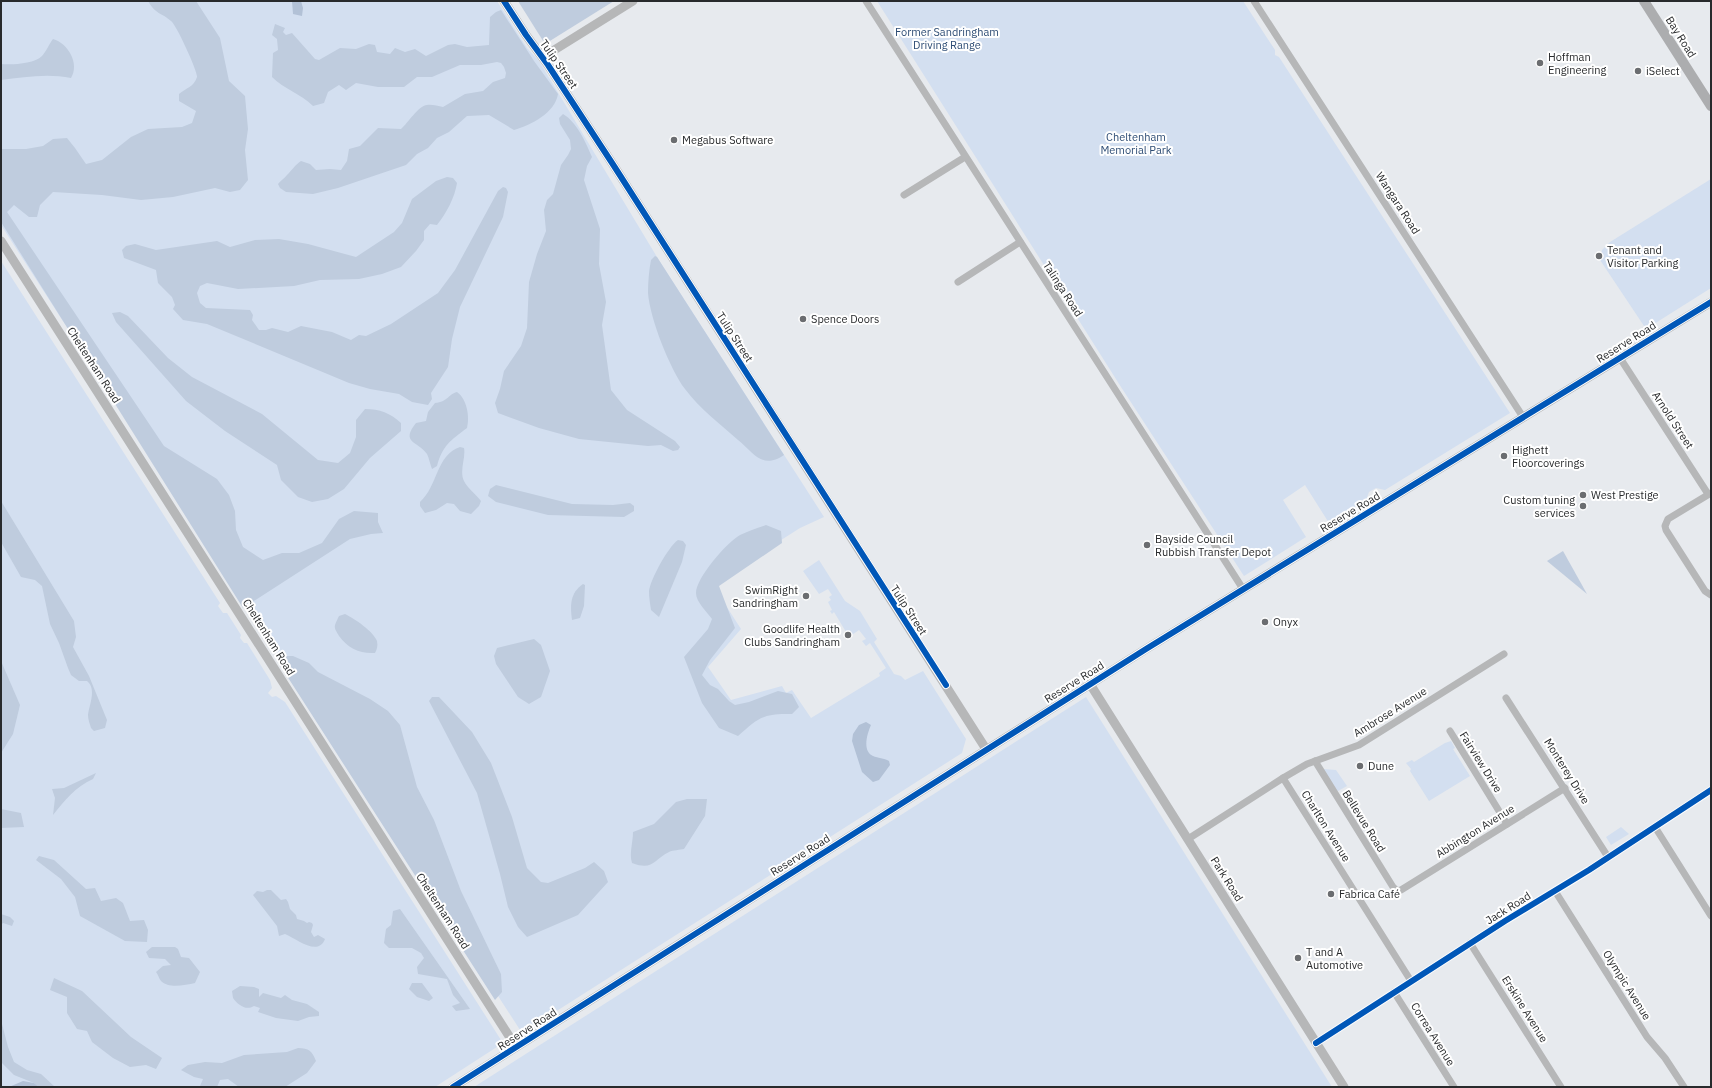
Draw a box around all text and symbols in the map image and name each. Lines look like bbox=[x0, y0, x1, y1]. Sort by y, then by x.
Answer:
street label: Bay Road bbox=[1663, 14, 1699, 60]
park label: Former Sandringham Driving Range bbox=[895, 25, 999, 52]
street label: Tulip Street bbox=[537, 37, 581, 91]
place label: Hoffman Engineering bbox=[1548, 50, 1607, 77]
marker: Hoffman Engineering bbox=[1535, 58, 1545, 68]
place label: iSelect bbox=[1646, 64, 1680, 78]
marker: iSelect bbox=[1633, 66, 1643, 76]
park label: Cheltenham Memorial Park bbox=[1100, 130, 1172, 157]
place label: Megabus Software bbox=[682, 133, 773, 147]
marker: Megabus Software bbox=[669, 135, 679, 145]
street label: Wangara Road bbox=[1373, 169, 1423, 237]
place label: Tenant and Visitor Parking bbox=[1607, 243, 1678, 270]
marker: Tenant and Visitor Parking bbox=[1594, 251, 1604, 261]
street label: Talinga Road bbox=[1040, 259, 1086, 319]
street label: Tulip Street bbox=[714, 309, 756, 365]
place label: Spence Doors bbox=[811, 312, 879, 326]
marker: Spence Doors bbox=[798, 314, 808, 324]
street label: Reserve Road bbox=[1594, 318, 1658, 366]
street label: Cheltenham Road bbox=[64, 324, 124, 406]
street label: Arnold Street bbox=[1649, 389, 1697, 451]
place label: Highett Floorcoverings bbox=[1512, 443, 1585, 470]
marker: Highett Floorcoverings bbox=[1499, 451, 1509, 461]
place label: West Prestige bbox=[1591, 488, 1659, 502]
street label: Reserve Road bbox=[1317, 489, 1383, 535]
marker: West Prestige bbox=[1578, 490, 1588, 500]
place label: Custom tuning services bbox=[1503, 493, 1575, 520]
marker: Custom tuning services bbox=[1578, 501, 1588, 511]
place label: Bayside Council Rubbish Transfer Depot bbox=[1155, 532, 1271, 559]
marker: Bayside Council Rubbish Transfer Depot bbox=[1142, 540, 1152, 550]
street label: Tulip Street bbox=[888, 582, 930, 638]
place label: SwimRight Sandringham bbox=[733, 583, 798, 610]
marker: SwimRight Sandringham bbox=[801, 591, 811, 601]
street label: Cheltenham Road bbox=[240, 596, 298, 678]
place label: Onyx bbox=[1273, 615, 1298, 629]
marker: Onyx bbox=[1260, 617, 1270, 627]
place label: Goodlife Health Clubs Sandringham bbox=[744, 622, 840, 649]
marker: Goodlife Health Clubs Sandringham bbox=[843, 630, 853, 640]
street label: Reserve Road bbox=[1042, 658, 1106, 706]
street label: Ambrose Avenue bbox=[1351, 684, 1429, 740]
street label: Fairview Drive bbox=[1457, 729, 1505, 795]
street label: Monterey Drive bbox=[1541, 736, 1593, 806]
place label: Dune bbox=[1368, 759, 1394, 773]
marker: Dune bbox=[1355, 761, 1365, 771]
street label: Bellevue Road bbox=[1339, 787, 1389, 855]
street label: Charlton Avenue bbox=[1298, 788, 1354, 864]
street label: Abbington Avenue bbox=[1433, 801, 1517, 861]
street label: Reserve Road bbox=[768, 831, 832, 879]
street label: Park Road bbox=[1208, 854, 1246, 904]
street label: Cheltenham Road bbox=[413, 870, 473, 952]
place label: Fabrica Café bbox=[1339, 887, 1400, 901]
marker: Fabrica Café bbox=[1326, 889, 1336, 899]
street label: Jack Road bbox=[1483, 889, 1533, 927]
place label: T and A Automotive bbox=[1306, 945, 1363, 972]
street label: Olympic Avenue bbox=[1600, 947, 1654, 1023]
marker: T and A Automotive bbox=[1293, 953, 1303, 963]
street label: Erskine Avenue bbox=[1499, 973, 1551, 1045]
street label: Correa Avenue bbox=[1408, 1000, 1458, 1068]
street label: Reserve Road bbox=[495, 1005, 559, 1053]

